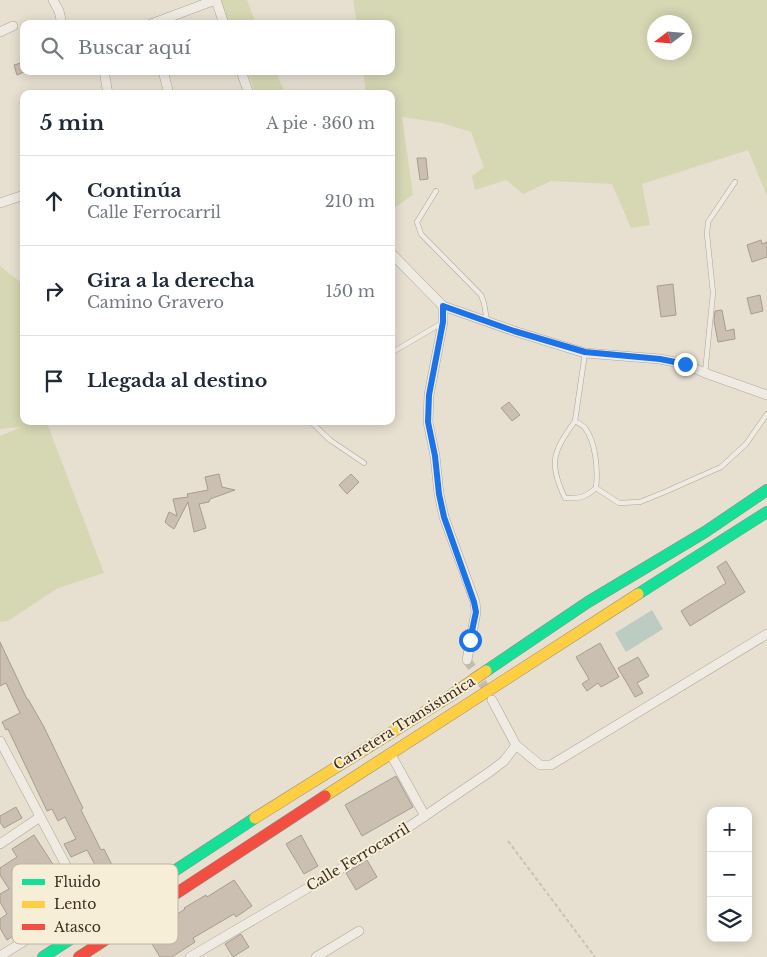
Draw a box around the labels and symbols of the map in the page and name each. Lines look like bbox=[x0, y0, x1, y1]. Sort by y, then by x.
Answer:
north arrow bbox=[647, 15, 692, 60]
route end bbox=[674, 353, 697, 376]
route start bbox=[459, 629, 482, 652]
street label: Carretera Transistmica bbox=[330, 672, 478, 774]
street label: Calle Ferrocarril bbox=[303, 819, 413, 895]
legend bbox=[12, 864, 178, 944]
text: Fluido bbox=[54, 873, 101, 891]
text: Lento bbox=[54, 895, 96, 913]
text: Atasco bbox=[53, 918, 101, 936]

